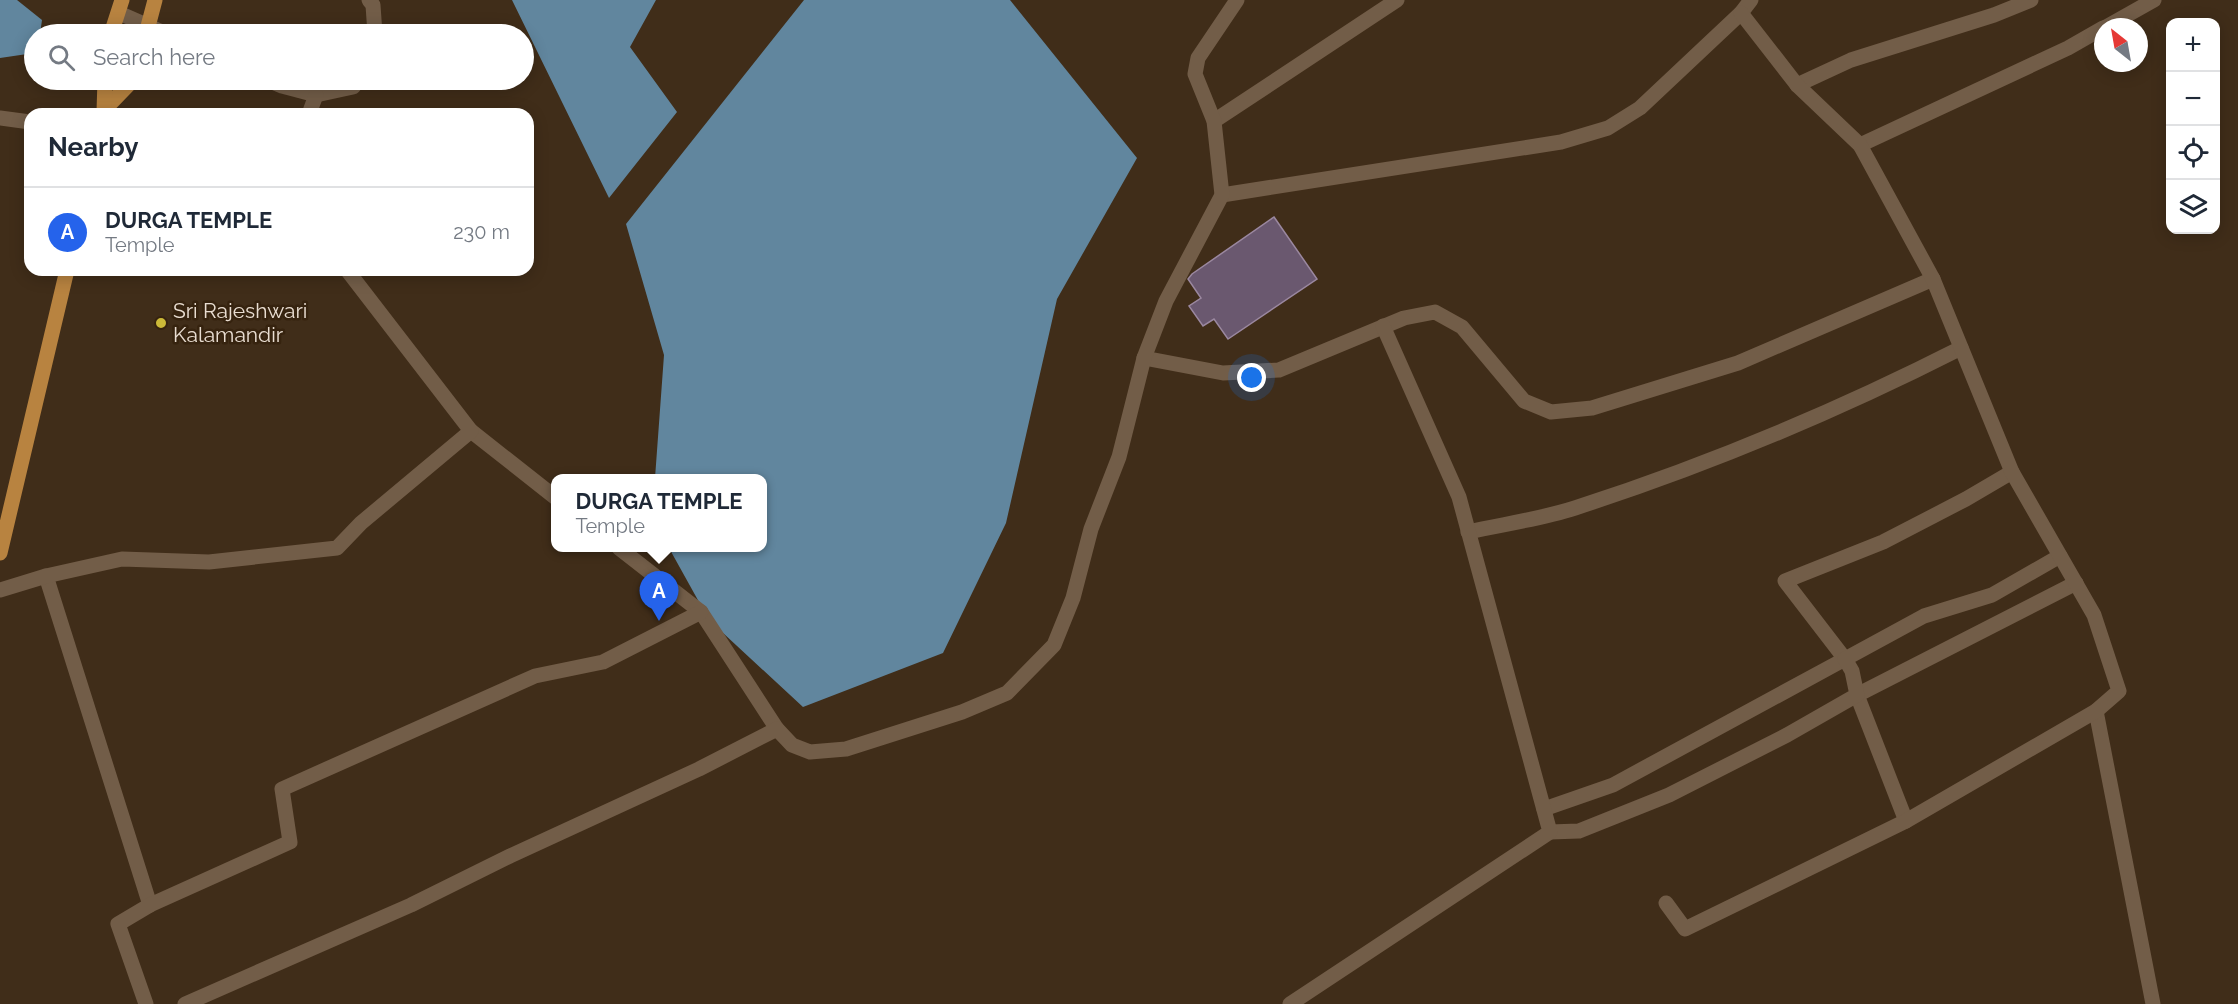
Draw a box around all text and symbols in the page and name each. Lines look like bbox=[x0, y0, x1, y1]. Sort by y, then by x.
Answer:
north arrow bbox=[2094, 18, 2148, 72]
map controls bbox=[2166, 18, 2220, 234]
button: + bbox=[2166, 18, 2220, 72]
search box bbox=[24, 24, 534, 90]
icon: search bbox=[45, 41, 78, 74]
text: Search here bbox=[93, 44, 215, 70]
button: − bbox=[2166, 72, 2220, 126]
button: locate bbox=[2166, 126, 2220, 180]
text: Nearby bbox=[48, 132, 138, 162]
button: layers bbox=[2166, 180, 2220, 234]
text: DURGA TEMPLE bbox=[105, 207, 272, 233]
text: A bbox=[61, 220, 74, 244]
text: 230 m bbox=[453, 220, 510, 244]
text: Temple bbox=[105, 233, 175, 257]
place label: Sri Rajeshwari Kalamandir bbox=[173, 298, 307, 347]
marker: Sri Rajeshwari Kalamandir bbox=[154, 316, 168, 330]
your location bbox=[1237, 363, 1266, 392]
popup bbox=[551, 474, 767, 552]
text: DURGA TEMPLE bbox=[575, 488, 743, 514]
text: Temple bbox=[575, 514, 645, 538]
pin: A bbox=[640, 572, 678, 621]

